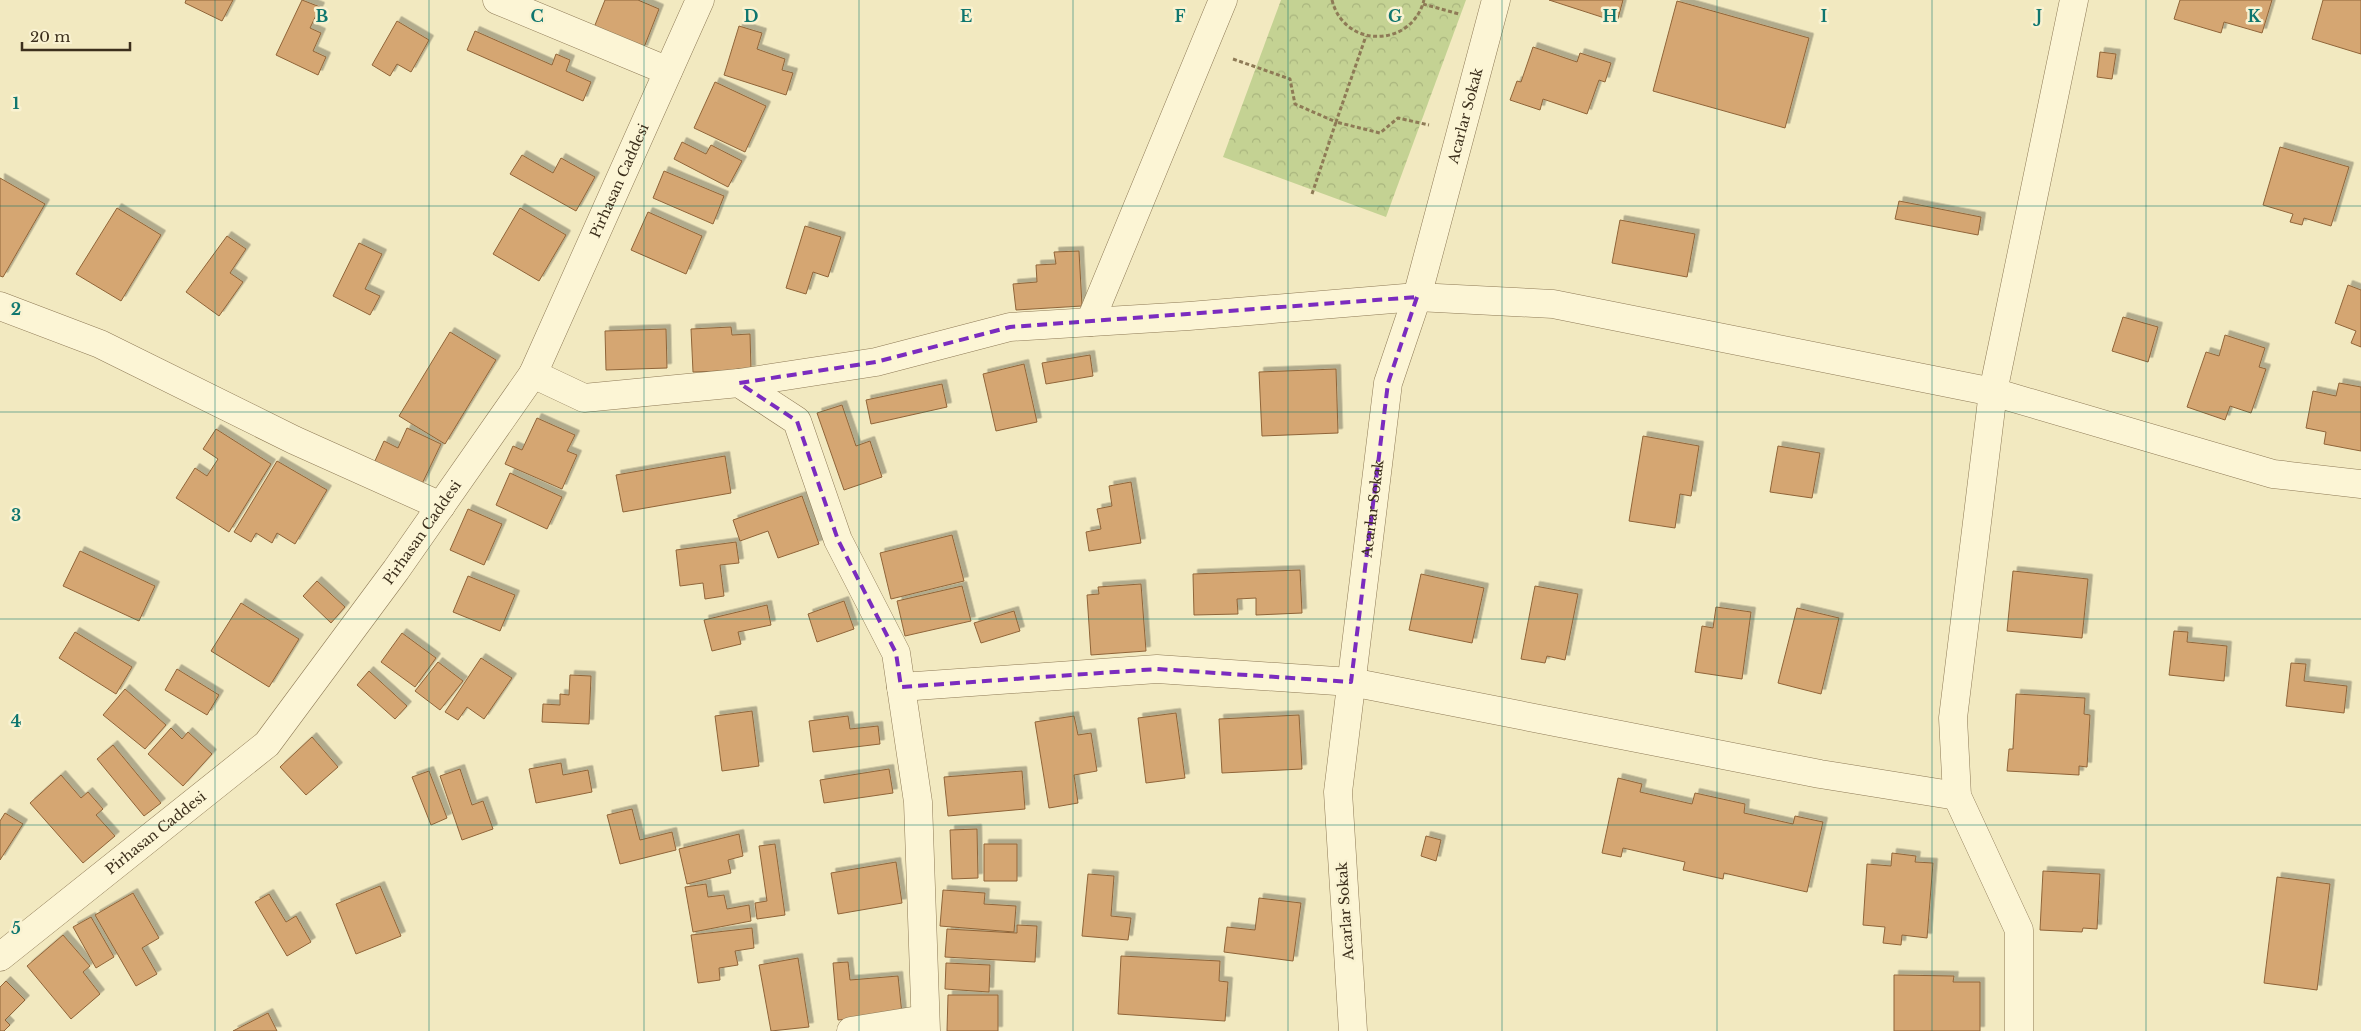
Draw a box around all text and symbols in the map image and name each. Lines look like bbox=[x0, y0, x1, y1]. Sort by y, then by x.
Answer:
text: B bbox=[316, 6, 329, 26]
text: C bbox=[530, 6, 544, 26]
text: D bbox=[744, 6, 758, 26]
text: E bbox=[960, 6, 972, 26]
text: F bbox=[1174, 6, 1186, 26]
text: G bbox=[1388, 6, 1402, 26]
text: H bbox=[1602, 6, 1618, 26]
text: I bbox=[1821, 6, 1828, 26]
text: J bbox=[2033, 6, 2042, 26]
text: K bbox=[2247, 6, 2261, 26]
scale bar bbox=[22, 20, 130, 52]
text: 20 m bbox=[30, 27, 70, 46]
street label: Acarlar Sokak bbox=[1444, 65, 1487, 166]
text: 1 bbox=[13, 93, 20, 113]
street label: Pirhasan Caddesi bbox=[586, 120, 653, 241]
text: 2 bbox=[11, 299, 21, 319]
street label: Acarlar Sokak bbox=[1358, 458, 1388, 560]
street label: Pirhasan Caddesi bbox=[379, 477, 465, 588]
text: 3 bbox=[11, 505, 21, 525]
text: 4 bbox=[11, 711, 21, 731]
street label: Pirhasan Caddesi bbox=[102, 787, 210, 878]
street label: Acarlar Sokak bbox=[1333, 861, 1357, 962]
text: 5 bbox=[11, 918, 21, 938]

